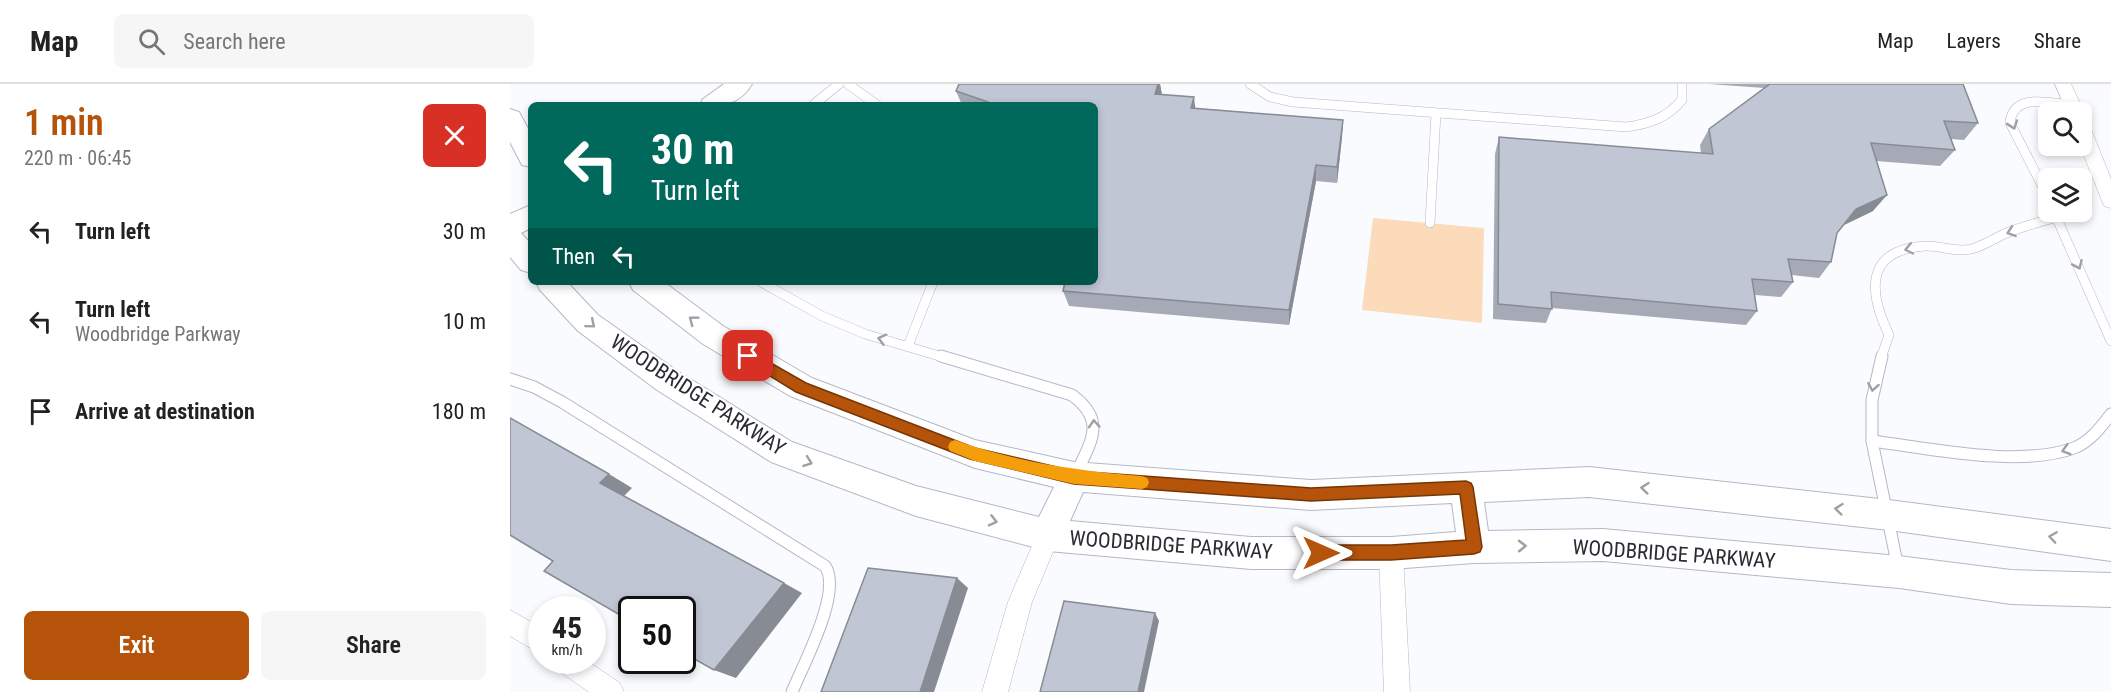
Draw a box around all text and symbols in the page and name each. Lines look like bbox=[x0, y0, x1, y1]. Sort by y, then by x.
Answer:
search box bbox=[114, 14, 534, 68]
text: Map bbox=[30, 25, 78, 58]
icon: search bbox=[135, 25, 168, 58]
text: Search here bbox=[183, 29, 286, 54]
text: Map bbox=[1877, 29, 1914, 53]
text: Layers bbox=[1947, 29, 2001, 53]
text: Share bbox=[2034, 29, 2081, 53]
text: 1 min bbox=[24, 102, 104, 144]
map controls bbox=[2038, 102, 2092, 222]
button: search bbox=[2038, 102, 2092, 156]
button: close bbox=[423, 104, 486, 167]
one-way arrow bbox=[2005, 119, 2018, 130]
text: 30 m bbox=[651, 125, 734, 174]
icon: left bbox=[552, 126, 630, 204]
text: 220 m · 06:45 bbox=[24, 146, 131, 170]
button: layers bbox=[2038, 168, 2092, 222]
text: Turn left bbox=[651, 175, 740, 207]
icon: left bbox=[24, 215, 57, 248]
text: Turn left bbox=[75, 219, 150, 244]
text: 30 m bbox=[443, 219, 486, 244]
one-way arrow bbox=[2006, 224, 2017, 237]
icon: left bbox=[607, 240, 640, 273]
one-way arrow bbox=[1904, 242, 1914, 255]
text: Then bbox=[552, 244, 595, 269]
one-way arrow bbox=[2071, 258, 2083, 269]
text: Turn left bbox=[75, 297, 150, 322]
icon: left bbox=[24, 305, 57, 338]
text: 10 m bbox=[443, 309, 486, 334]
one-way arrow bbox=[689, 316, 700, 327]
one-way arrow bbox=[584, 317, 595, 328]
text: Woodbridge Parkway bbox=[75, 322, 241, 346]
street label: WOODBRIDGE PARKWAY bbox=[606, 330, 790, 460]
pin bbox=[722, 330, 773, 381]
one-way arrow bbox=[878, 334, 888, 346]
icon: arrive bbox=[731, 339, 764, 372]
one-way arrow bbox=[1868, 382, 1880, 392]
icon: arrive bbox=[24, 395, 57, 428]
text: Arrive at destination bbox=[75, 399, 255, 424]
text: 180 m bbox=[432, 399, 486, 424]
one-way arrow bbox=[1087, 419, 1100, 428]
one-way arrow bbox=[2061, 442, 2071, 455]
one-way arrow bbox=[802, 454, 813, 467]
one-way arrow bbox=[1640, 482, 1650, 495]
one-way arrow bbox=[1834, 504, 1843, 516]
one-way arrow bbox=[988, 514, 998, 526]
position arrow bbox=[1289, 521, 1353, 585]
street label: WOODBRIDGE PARKWAY bbox=[1069, 526, 1273, 564]
one-way arrow bbox=[2048, 531, 2058, 544]
street label: WOODBRIDGE PARKWAY bbox=[1572, 535, 1776, 573]
one-way arrow bbox=[1517, 540, 1526, 552]
speed limit sign: 50 bbox=[618, 596, 696, 674]
text: 45 bbox=[552, 610, 582, 645]
button: Exit bbox=[24, 611, 249, 680]
button: Share bbox=[261, 611, 486, 680]
text: km/h bbox=[552, 641, 582, 659]

